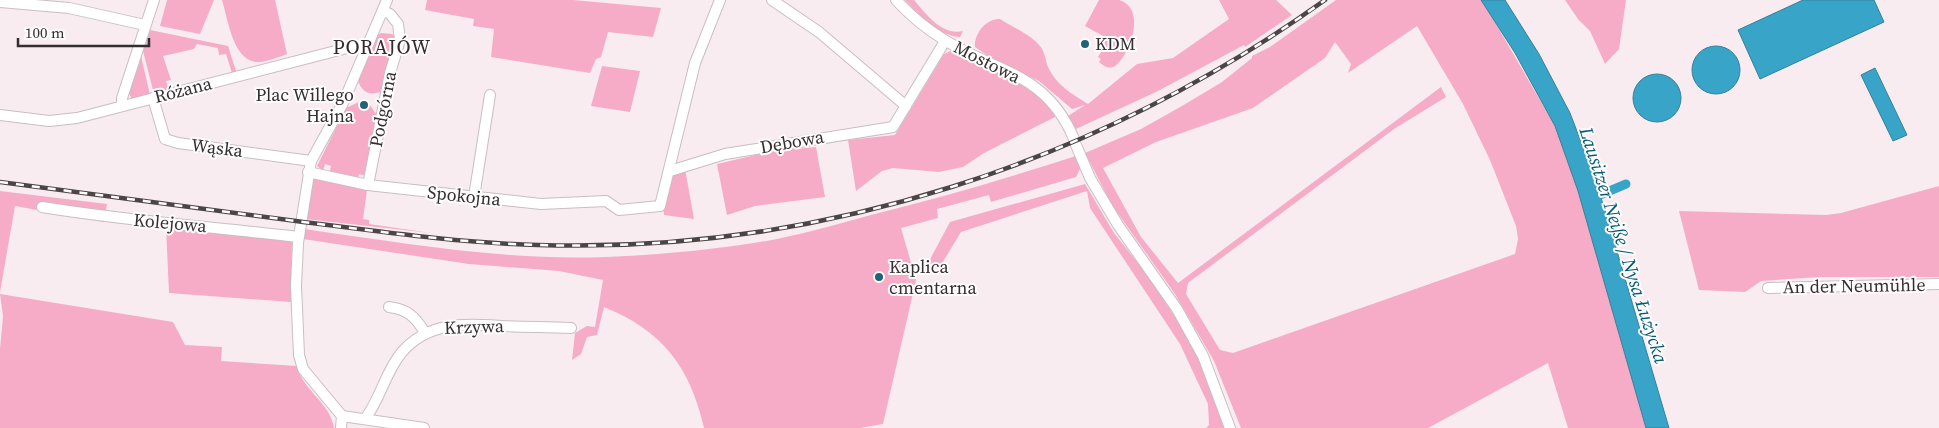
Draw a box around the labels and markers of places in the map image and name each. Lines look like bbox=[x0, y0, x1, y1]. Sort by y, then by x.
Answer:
place label: KDM bbox=[1095, 31, 1136, 56]
marker: KDM bbox=[1079, 38, 1091, 50]
place label: Plac Willego Hajna bbox=[255, 82, 355, 128]
marker: Plac Willego Hajna bbox=[358, 99, 370, 111]
place label: Kaplica cmentarna bbox=[889, 254, 977, 300]
marker: Kaplica cmentarna bbox=[873, 271, 885, 283]

